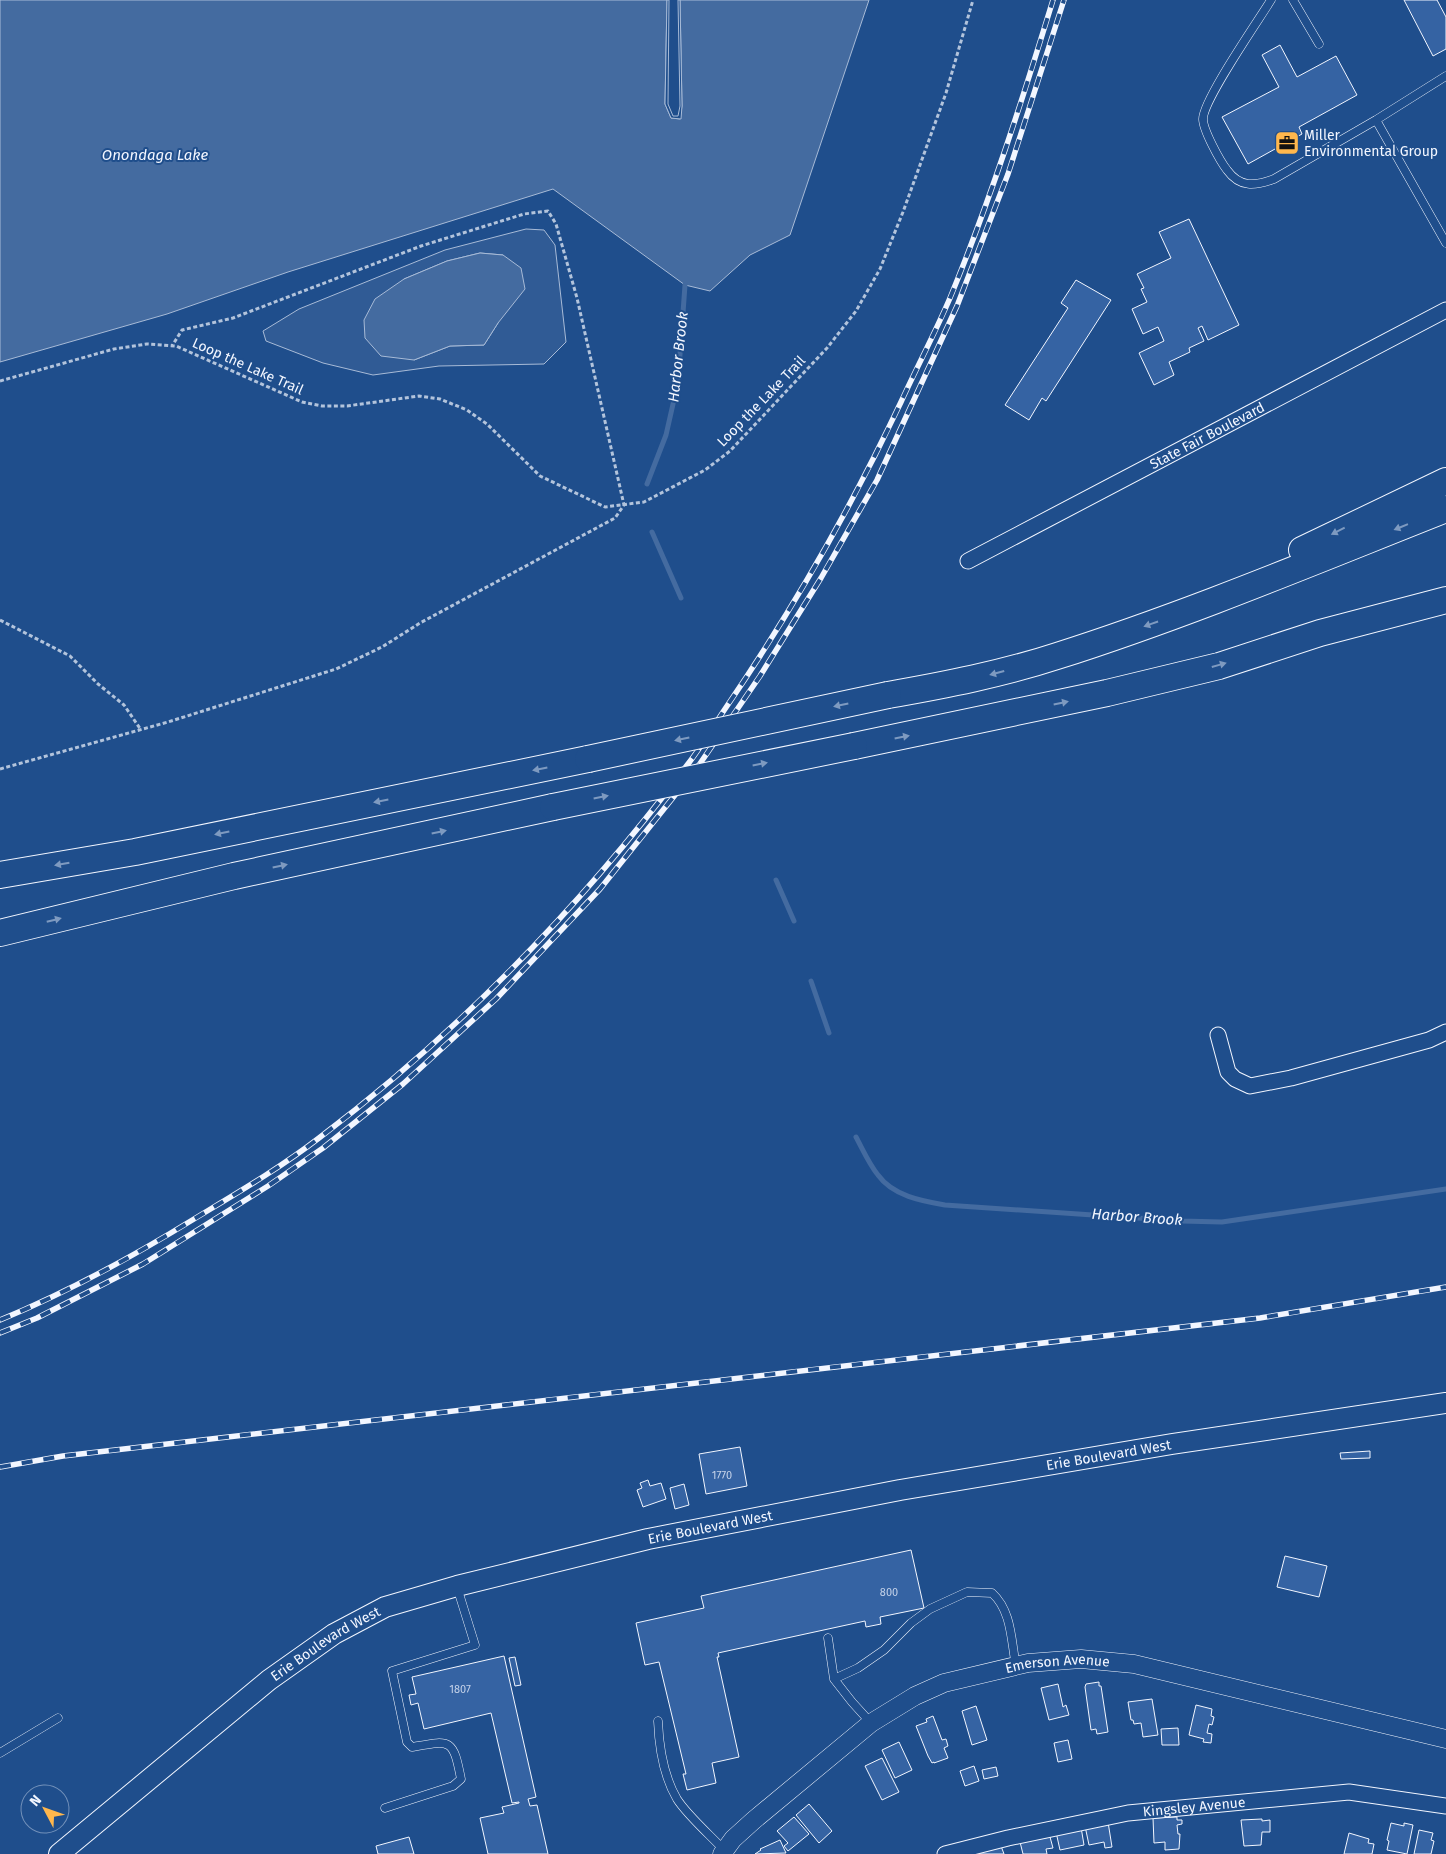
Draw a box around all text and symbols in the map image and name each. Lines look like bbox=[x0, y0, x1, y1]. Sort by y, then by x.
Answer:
place label: Miller Environmental Group bbox=[1304, 127, 1438, 160]
office icon: Miller Environmental Group bbox=[1274, 130, 1300, 156]
water label: Onondaga Lake bbox=[102, 146, 208, 164]
water label: Harbor Brook bbox=[664, 311, 692, 403]
street label: Loop the Lake Trail bbox=[190, 334, 306, 399]
street label: Loop the Lake Trail bbox=[714, 352, 809, 450]
street label: State Fair Boulevard bbox=[1147, 399, 1268, 473]
one-way arrow bbox=[1394, 523, 1408, 531]
one-way arrow bbox=[1331, 527, 1346, 535]
one-way arrow bbox=[1144, 621, 1159, 628]
one-way arrow bbox=[1212, 661, 1227, 669]
one-way arrow bbox=[989, 669, 1004, 677]
one-way arrow bbox=[1054, 699, 1069, 707]
one-way arrow bbox=[832, 702, 848, 710]
one-way arrow bbox=[895, 733, 910, 741]
one-way arrow bbox=[673, 736, 689, 744]
one-way arrow bbox=[753, 760, 769, 768]
one-way arrow bbox=[533, 765, 548, 773]
one-way arrow bbox=[594, 793, 609, 801]
one-way arrow bbox=[373, 797, 389, 805]
one-way arrow bbox=[431, 828, 446, 836]
one-way arrow bbox=[213, 830, 229, 838]
one-way arrow bbox=[54, 861, 70, 869]
one-way arrow bbox=[272, 862, 288, 870]
one-way arrow bbox=[46, 916, 61, 924]
water label: Harbor Brook bbox=[1091, 1205, 1183, 1229]
street label: Erie Boulevard West bbox=[1045, 1436, 1173, 1474]
house number: 1770 bbox=[712, 1469, 732, 1482]
street label: Erie Boulevard West bbox=[646, 1507, 775, 1548]
house number: 800 bbox=[880, 1586, 898, 1599]
street label: Erie Boulevard West bbox=[268, 1603, 384, 1685]
street label: Emerson Avenue bbox=[1003, 1651, 1111, 1677]
house number: 1807 bbox=[449, 1683, 471, 1696]
north arrow bbox=[20, 1784, 70, 1834]
text: N bbox=[26, 1792, 45, 1810]
street label: Kingsley Avenue bbox=[1142, 1794, 1246, 1821]

